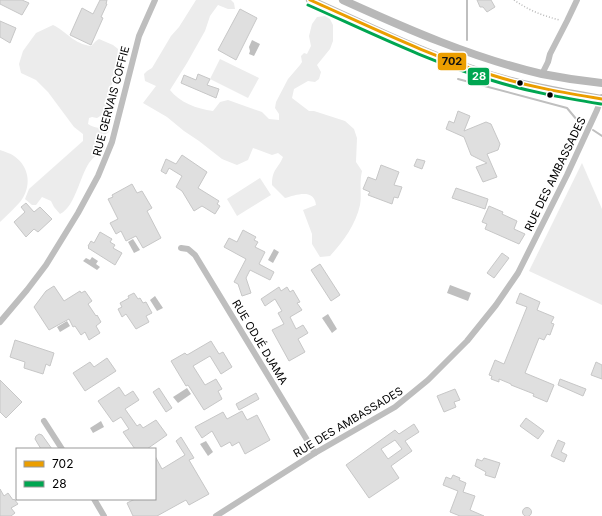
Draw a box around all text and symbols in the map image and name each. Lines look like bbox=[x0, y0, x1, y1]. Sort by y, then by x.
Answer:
street label: RUE GERVAIS COFFIE bbox=[90, 45, 132, 157]
line badge: 702 bbox=[437, 52, 467, 71]
text: 702 bbox=[442, 54, 462, 68]
line badge: 28 bbox=[467, 67, 490, 86]
text: 28 bbox=[472, 69, 486, 83]
unlabelled marker bbox=[515, 78, 525, 88]
unlabelled marker bbox=[545, 90, 555, 100]
street label: RUE DES AMBASSADES bbox=[521, 115, 589, 233]
street label: RUE ODJÉ DJAMA bbox=[229, 297, 291, 387]
street label: RUE DES AMBASSADES bbox=[291, 384, 405, 460]
legend bbox=[16, 448, 156, 500]
text: 702 bbox=[52, 456, 74, 471]
text: 28 bbox=[52, 476, 67, 491]

